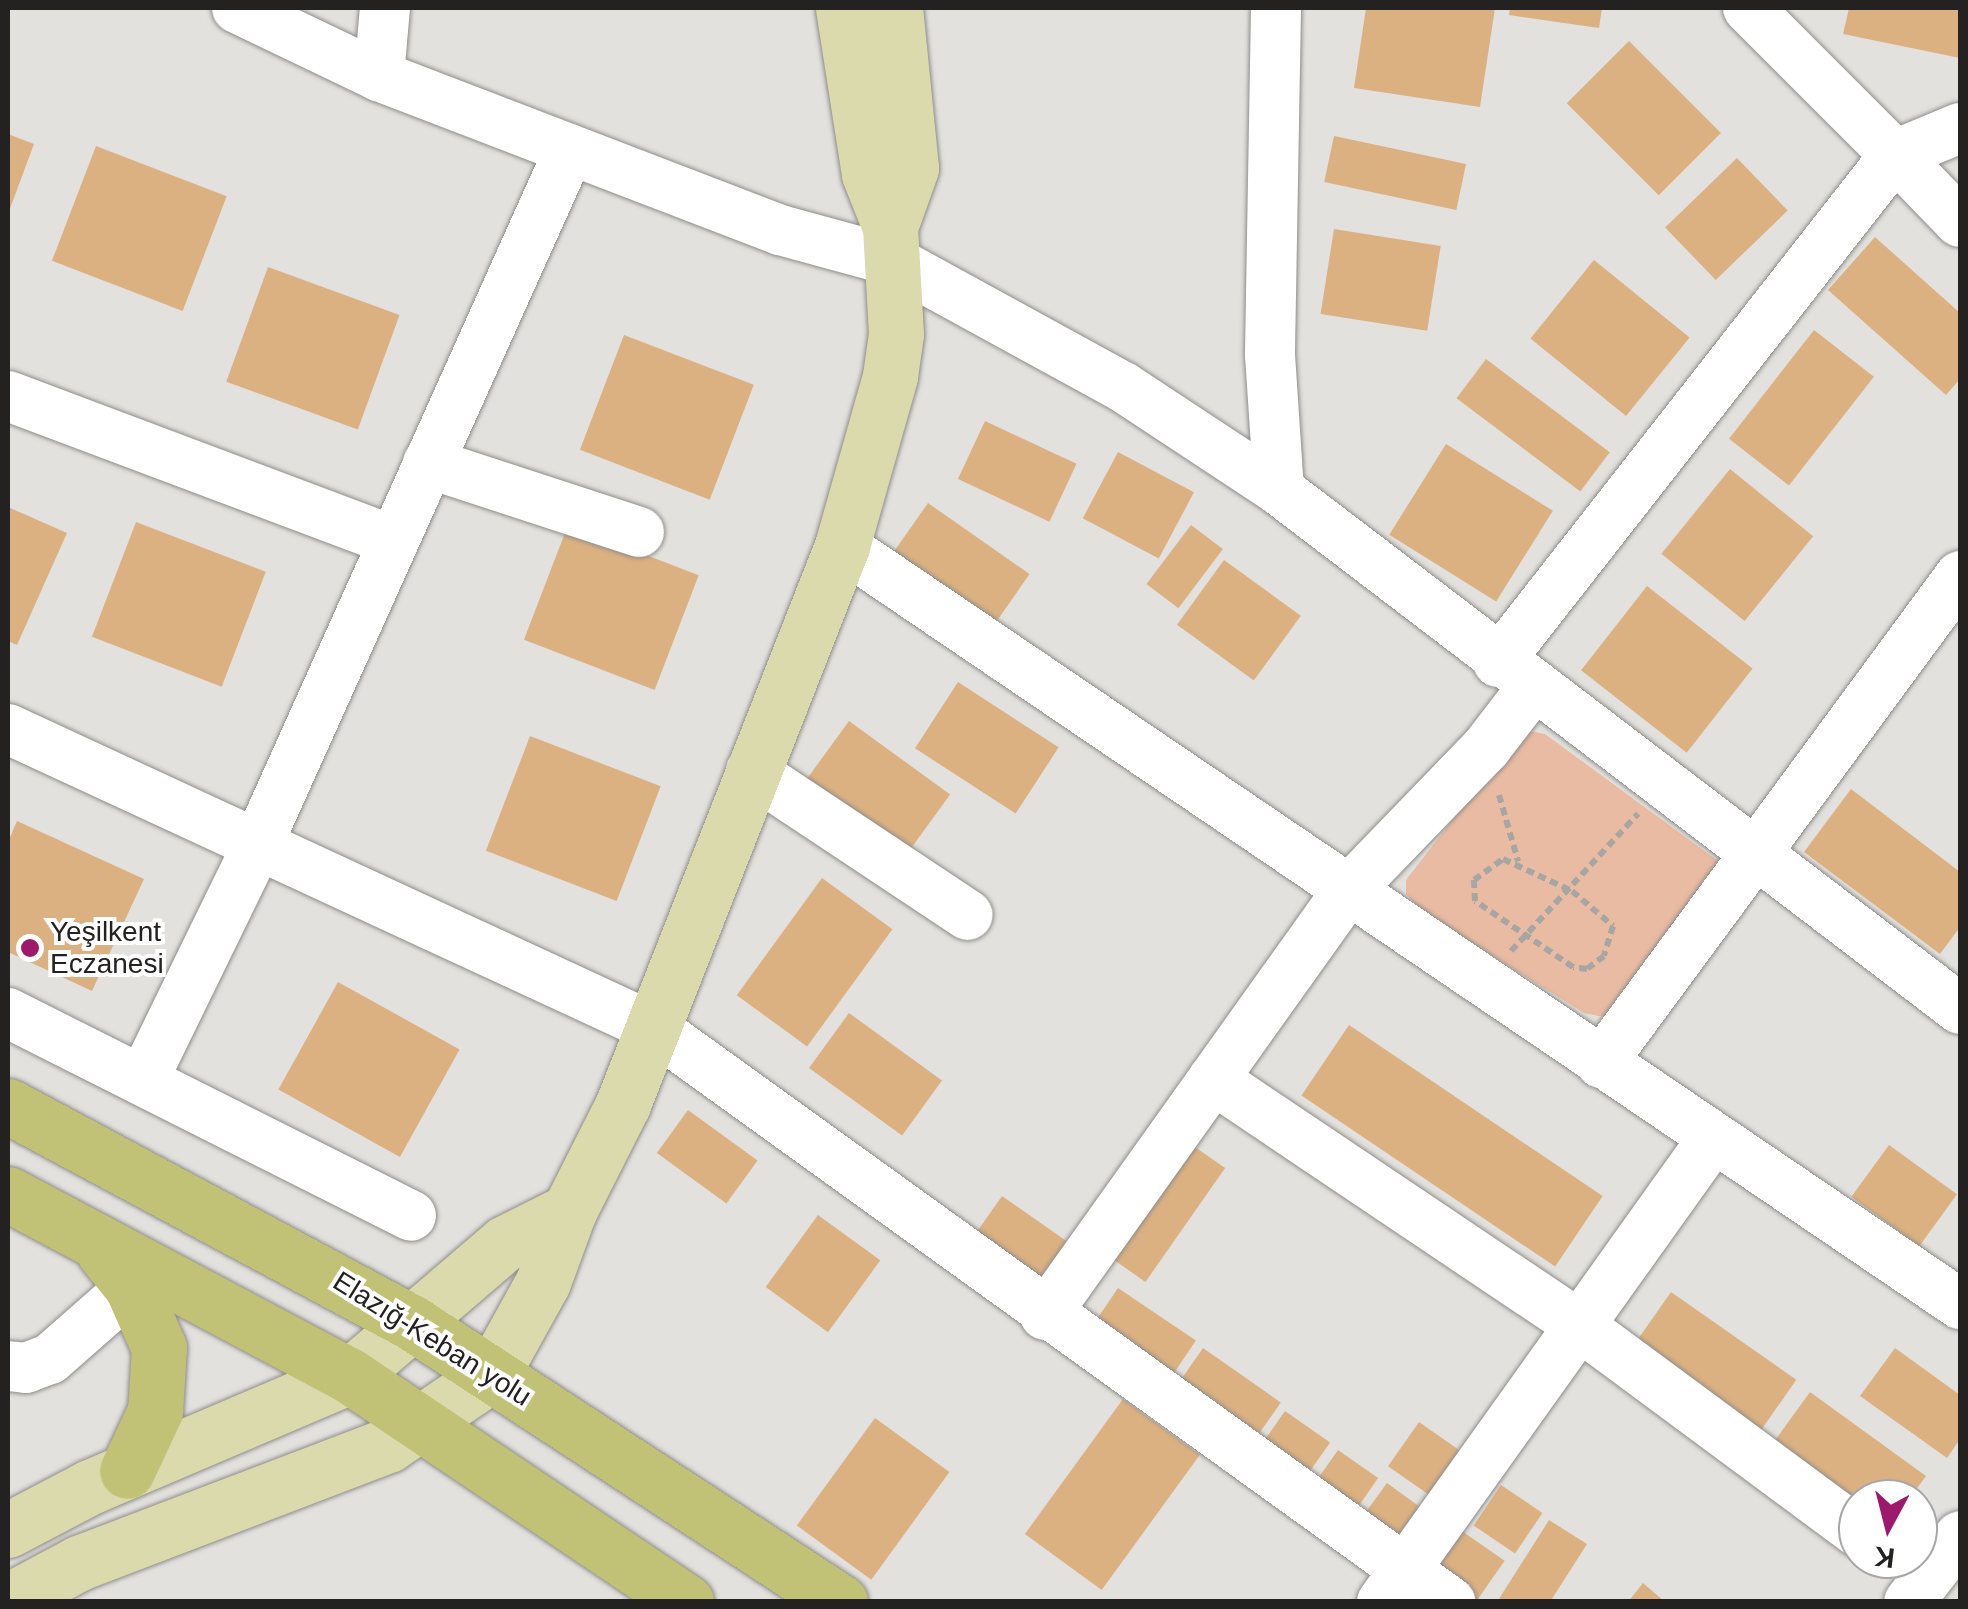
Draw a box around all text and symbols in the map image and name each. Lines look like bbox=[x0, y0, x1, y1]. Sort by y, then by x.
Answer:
place label: Yeşilkent Eczanesi bbox=[50, 915, 164, 981]
marker: Yeşilkent Eczanesi bbox=[19, 937, 41, 959]
street label: Elazığ-Keban yolu bbox=[327, 1265, 537, 1413]
north arrow bbox=[1838, 1479, 1938, 1579]
text: K bbox=[1873, 1541, 1896, 1574]

